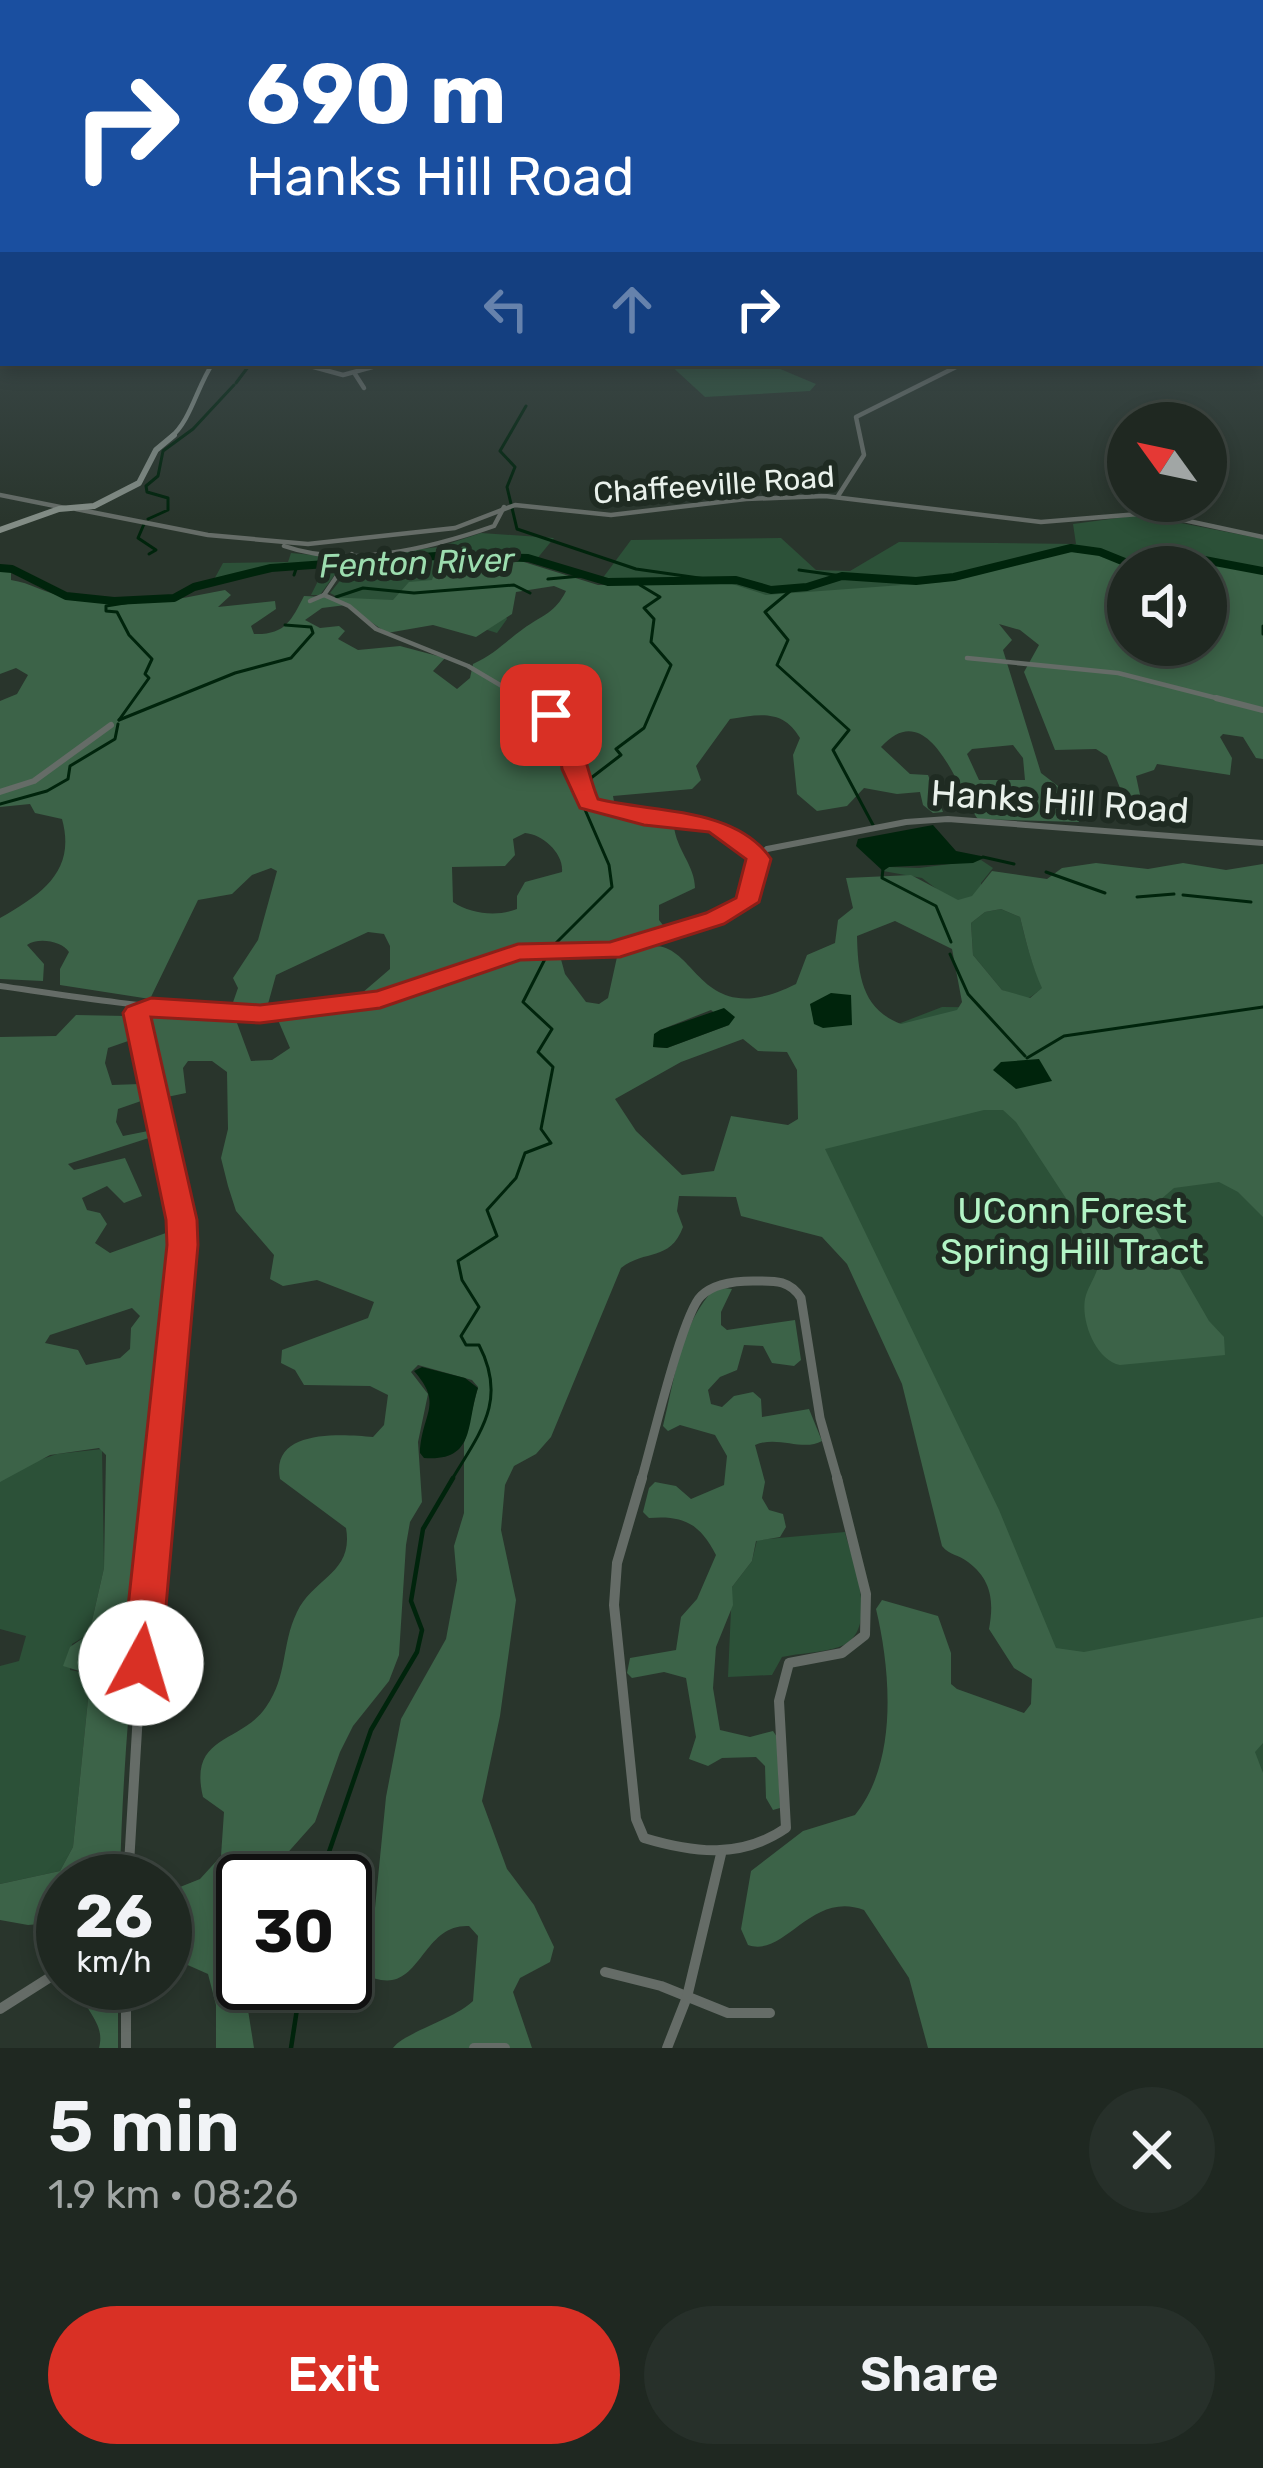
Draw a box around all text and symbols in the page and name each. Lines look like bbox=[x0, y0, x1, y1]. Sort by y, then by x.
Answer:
text: 690 m bbox=[246, 44, 506, 144]
icon: right bbox=[48, 48, 204, 204]
text: Hanks Hill Road bbox=[246, 145, 634, 209]
icon: left bbox=[473, 276, 539, 342]
icon: ahead bbox=[599, 276, 665, 342]
icon: right bbox=[725, 276, 791, 342]
north arrow bbox=[1107, 402, 1227, 522]
map controls bbox=[1107, 402, 1227, 666]
street label: Chaffeeville Road bbox=[592, 459, 836, 511]
water label: Fenton River bbox=[319, 540, 517, 585]
button: sound bbox=[1107, 546, 1227, 666]
pin bbox=[500, 664, 602, 766]
icon: arrive bbox=[518, 682, 584, 748]
street label: Hanks Hill Road bbox=[929, 771, 1191, 832]
park label: UConn Forest Spring Hill Tract bbox=[940, 1189, 1204, 1273]
position arrow bbox=[78, 1600, 204, 1726]
speed limit sign: 30 bbox=[216, 1854, 372, 2010]
text: 26 bbox=[75, 1881, 153, 1952]
text: km/h bbox=[77, 1944, 151, 1980]
text: 5 min bbox=[48, 2084, 240, 2169]
button: close bbox=[1089, 2087, 1215, 2213]
text: 1.9 km · 08:26 bbox=[48, 2172, 298, 2218]
button: Exit bbox=[48, 2306, 620, 2444]
button: Share bbox=[644, 2306, 1215, 2444]

